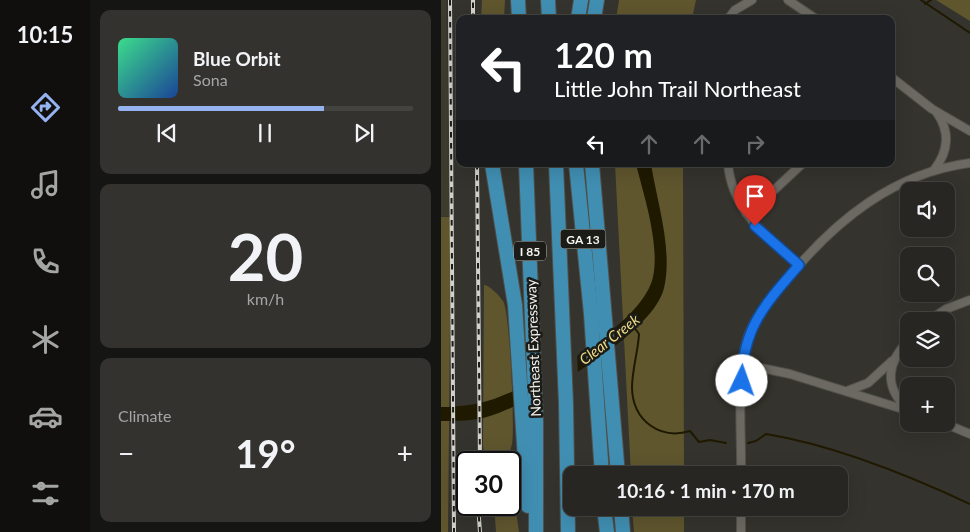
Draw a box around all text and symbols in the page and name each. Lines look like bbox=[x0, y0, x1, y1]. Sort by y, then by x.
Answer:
text: 10:15 bbox=[17, 21, 73, 48]
text: 120 m bbox=[554, 33, 653, 75]
icon: left bbox=[471, 35, 536, 100]
text: Blue Orbit bbox=[193, 47, 281, 70]
text: Sona bbox=[193, 70, 228, 89]
text: Little John Trail Northeast bbox=[554, 75, 801, 102]
icon: directions bbox=[28, 90, 63, 125]
icon: previous bbox=[153, 119, 181, 147]
icon: pause bbox=[251, 119, 279, 147]
icon: next bbox=[350, 119, 378, 147]
icon: left bbox=[582, 130, 610, 158]
icon: ahead bbox=[635, 130, 663, 158]
icon: ahead bbox=[688, 130, 716, 158]
icon: right bbox=[741, 130, 769, 158]
icon: music bbox=[28, 167, 63, 202]
pin bbox=[734, 175, 776, 226]
icon: arrive bbox=[741, 182, 769, 210]
map controls bbox=[900, 182, 955, 432]
button: sound bbox=[900, 182, 955, 237]
text: 20 bbox=[228, 217, 303, 295]
road number: GA 13 bbox=[561, 230, 605, 248]
road number: I 85 bbox=[514, 242, 546, 260]
icon: phone bbox=[28, 244, 63, 279]
button: search bbox=[900, 247, 955, 302]
street label: Northeast Expressway bbox=[522, 278, 544, 417]
text: km/h bbox=[247, 289, 284, 308]
water label: Clear Creek bbox=[575, 309, 643, 368]
button: layers bbox=[900, 312, 955, 367]
icon: climate bbox=[28, 322, 63, 357]
position arrow bbox=[715, 354, 767, 406]
button: + bbox=[900, 377, 955, 432]
icon: car bbox=[28, 399, 63, 434]
text: Climate bbox=[118, 406, 171, 425]
text: 19° bbox=[236, 430, 295, 476]
text: − bbox=[118, 436, 134, 470]
text: + bbox=[397, 436, 413, 470]
speed limit sign: 30 bbox=[456, 451, 521, 516]
icon: filters bbox=[28, 476, 63, 511]
text: 10:16 · 1 min · 170 m bbox=[616, 479, 795, 502]

